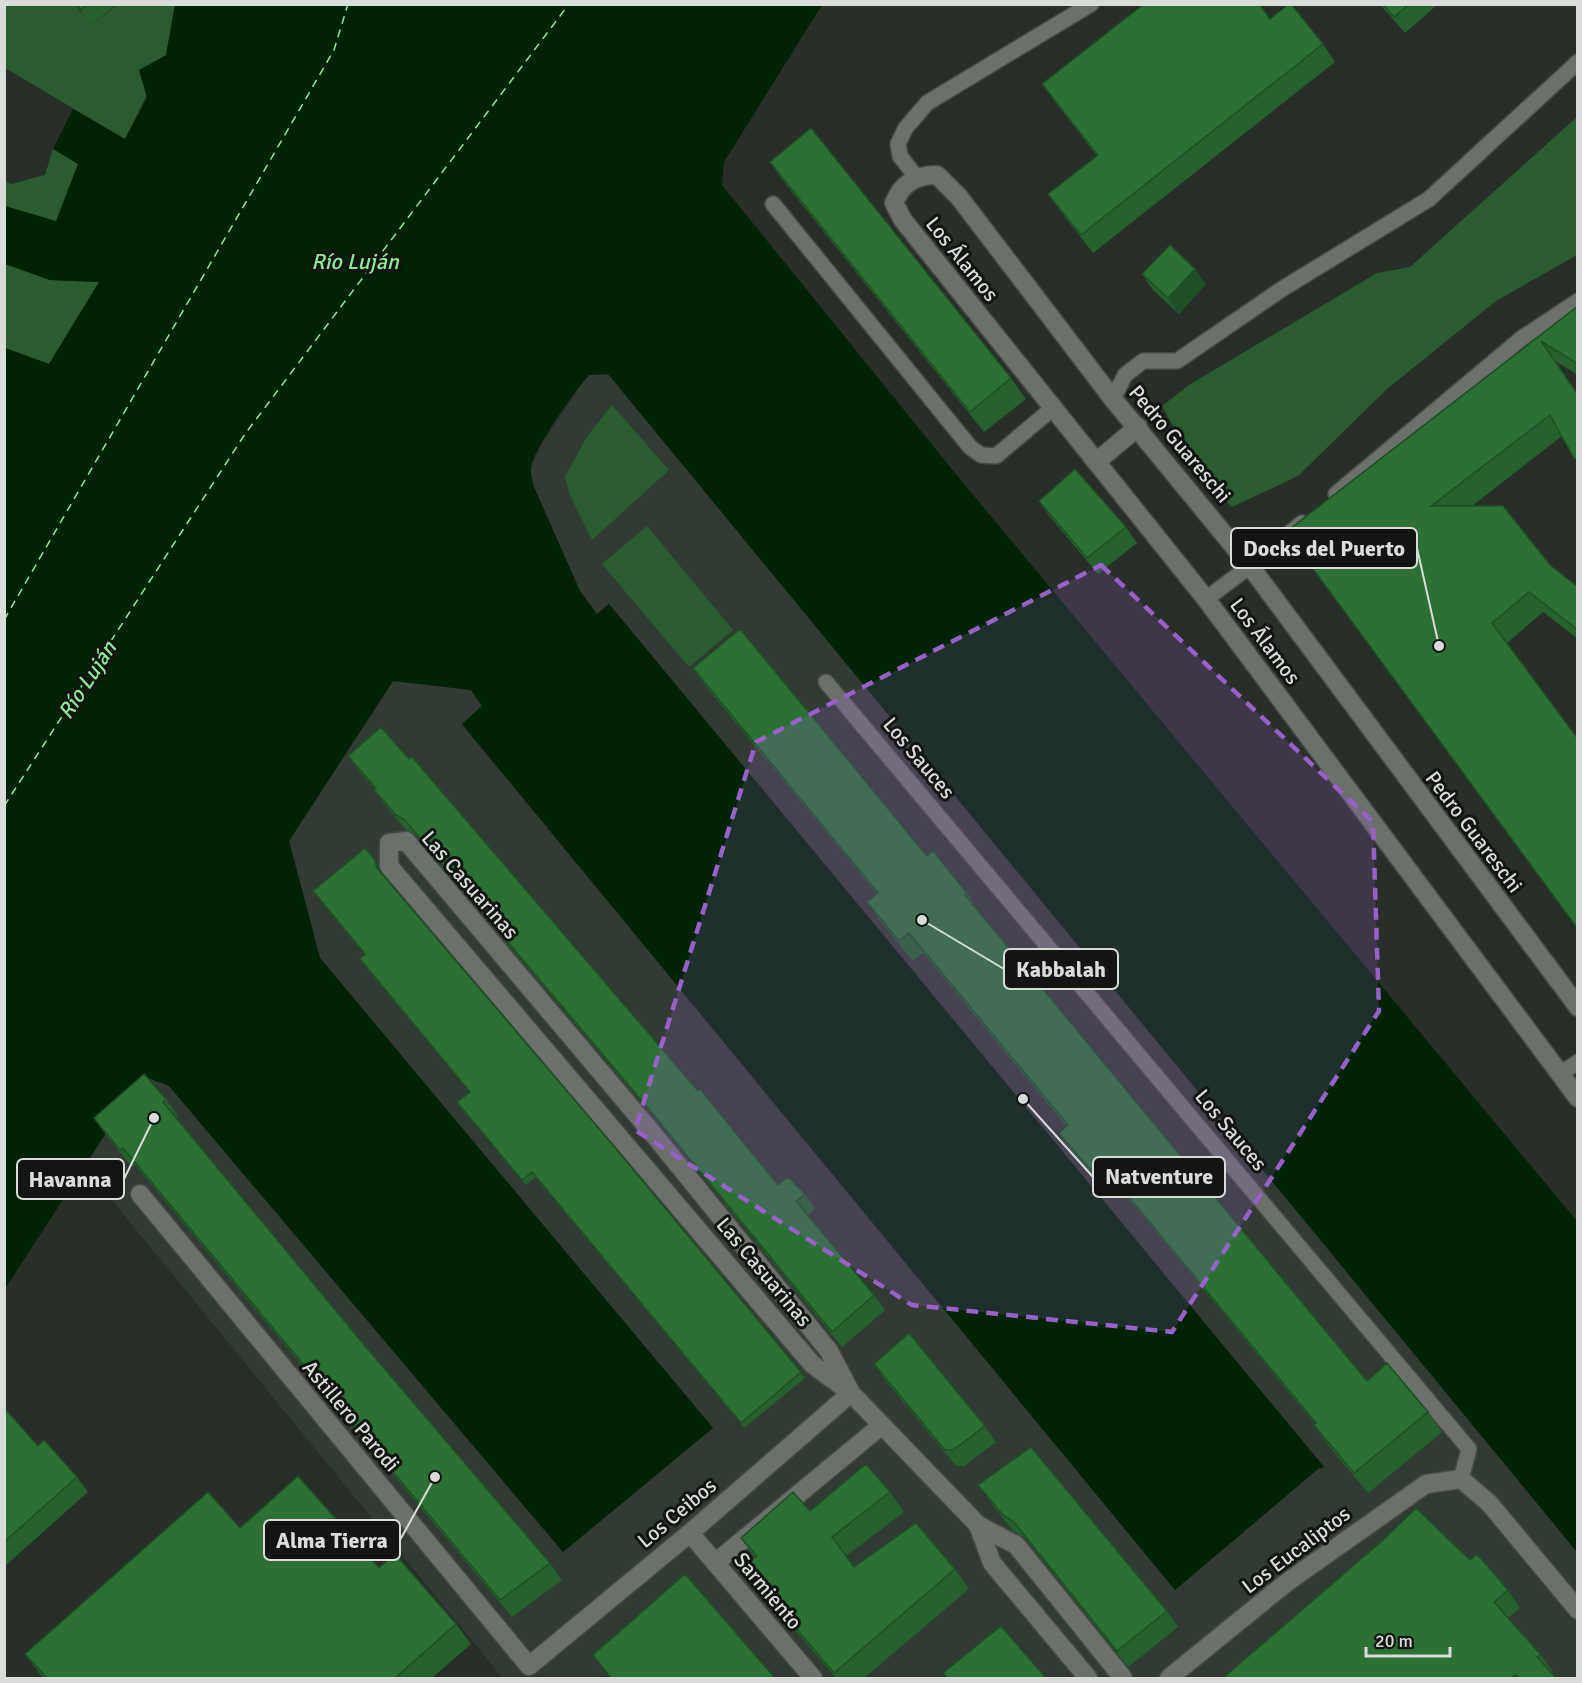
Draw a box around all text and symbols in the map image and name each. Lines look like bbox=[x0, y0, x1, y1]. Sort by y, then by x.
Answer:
street label: Los Álamos bbox=[920, 211, 1004, 307]
water label: Río Luján bbox=[311, 248, 400, 275]
street label: Pedro Guareschi bbox=[1123, 380, 1237, 508]
callout: Docks del Puerto bbox=[1231, 528, 1417, 568]
text: Docks del Puerto bbox=[1243, 535, 1405, 562]
street label: Los Álamos bbox=[1224, 593, 1306, 689]
water label: Río Luján bbox=[52, 635, 123, 724]
street label: Los Sauces bbox=[877, 712, 961, 804]
street label: Pedro Guareschi bbox=[1420, 766, 1528, 898]
street label: Las Casuarinas bbox=[416, 826, 524, 944]
callout: Kabbalah bbox=[1004, 949, 1118, 989]
text: Kabbalah bbox=[1016, 956, 1106, 983]
street label: Los Sauces bbox=[1189, 1084, 1273, 1176]
callout: Natventure bbox=[1093, 1157, 1225, 1197]
callout: Havanna bbox=[17, 1159, 124, 1199]
text: Natventure bbox=[1105, 1163, 1213, 1190]
text: Havanna bbox=[28, 1166, 112, 1193]
street label: Las Casuarinas bbox=[711, 1212, 817, 1332]
street label: Astillero Parodi bbox=[297, 1355, 405, 1477]
street label: Los Ceibos bbox=[632, 1472, 722, 1554]
street label: Los Eucaliptos bbox=[1237, 1501, 1355, 1599]
callout: Alma Tierra bbox=[264, 1520, 400, 1560]
text: Alma Tierra bbox=[276, 1527, 388, 1554]
street label: Sarmiento bbox=[728, 1547, 808, 1635]
scale bar bbox=[1366, 1620, 1450, 1658]
text: 20 m bbox=[1375, 1630, 1413, 1652]

